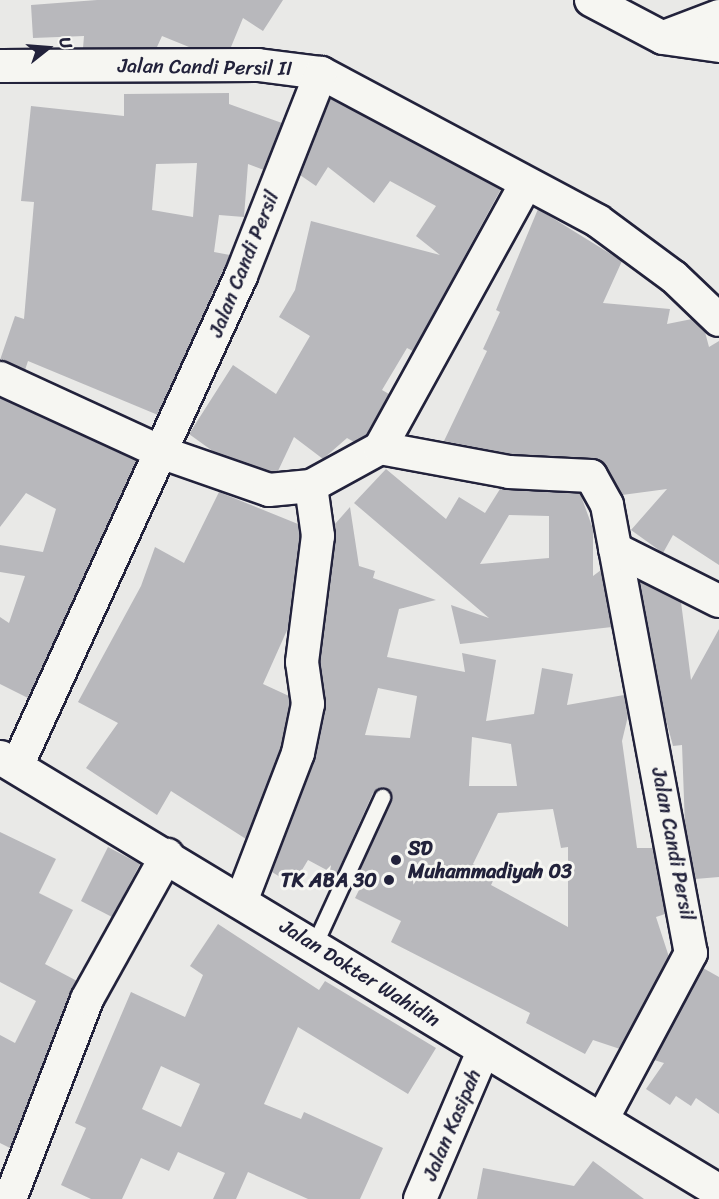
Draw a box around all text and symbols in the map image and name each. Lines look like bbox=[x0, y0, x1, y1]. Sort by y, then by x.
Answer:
north arrow bbox=[18, 18, 78, 78]
text: U bbox=[50, 33, 81, 52]
street label: Jalan Candi Persil II bbox=[117, 53, 293, 81]
street label: Jalan Candi Persil bbox=[204, 187, 284, 341]
street label: Jalan Candi Persil bbox=[646, 765, 700, 923]
place label: SD Muhammadiyah 03 bbox=[408, 837, 572, 884]
marker: SD Muhammadiyah 03 bbox=[389, 853, 403, 867]
place label: TK ABA 30 bbox=[281, 868, 377, 892]
marker: TK ABA 30 bbox=[382, 873, 396, 887]
street label: Jalan Dokter Wahidin bbox=[275, 914, 445, 1032]
street label: Jalan Kasipah bbox=[418, 1065, 486, 1185]

